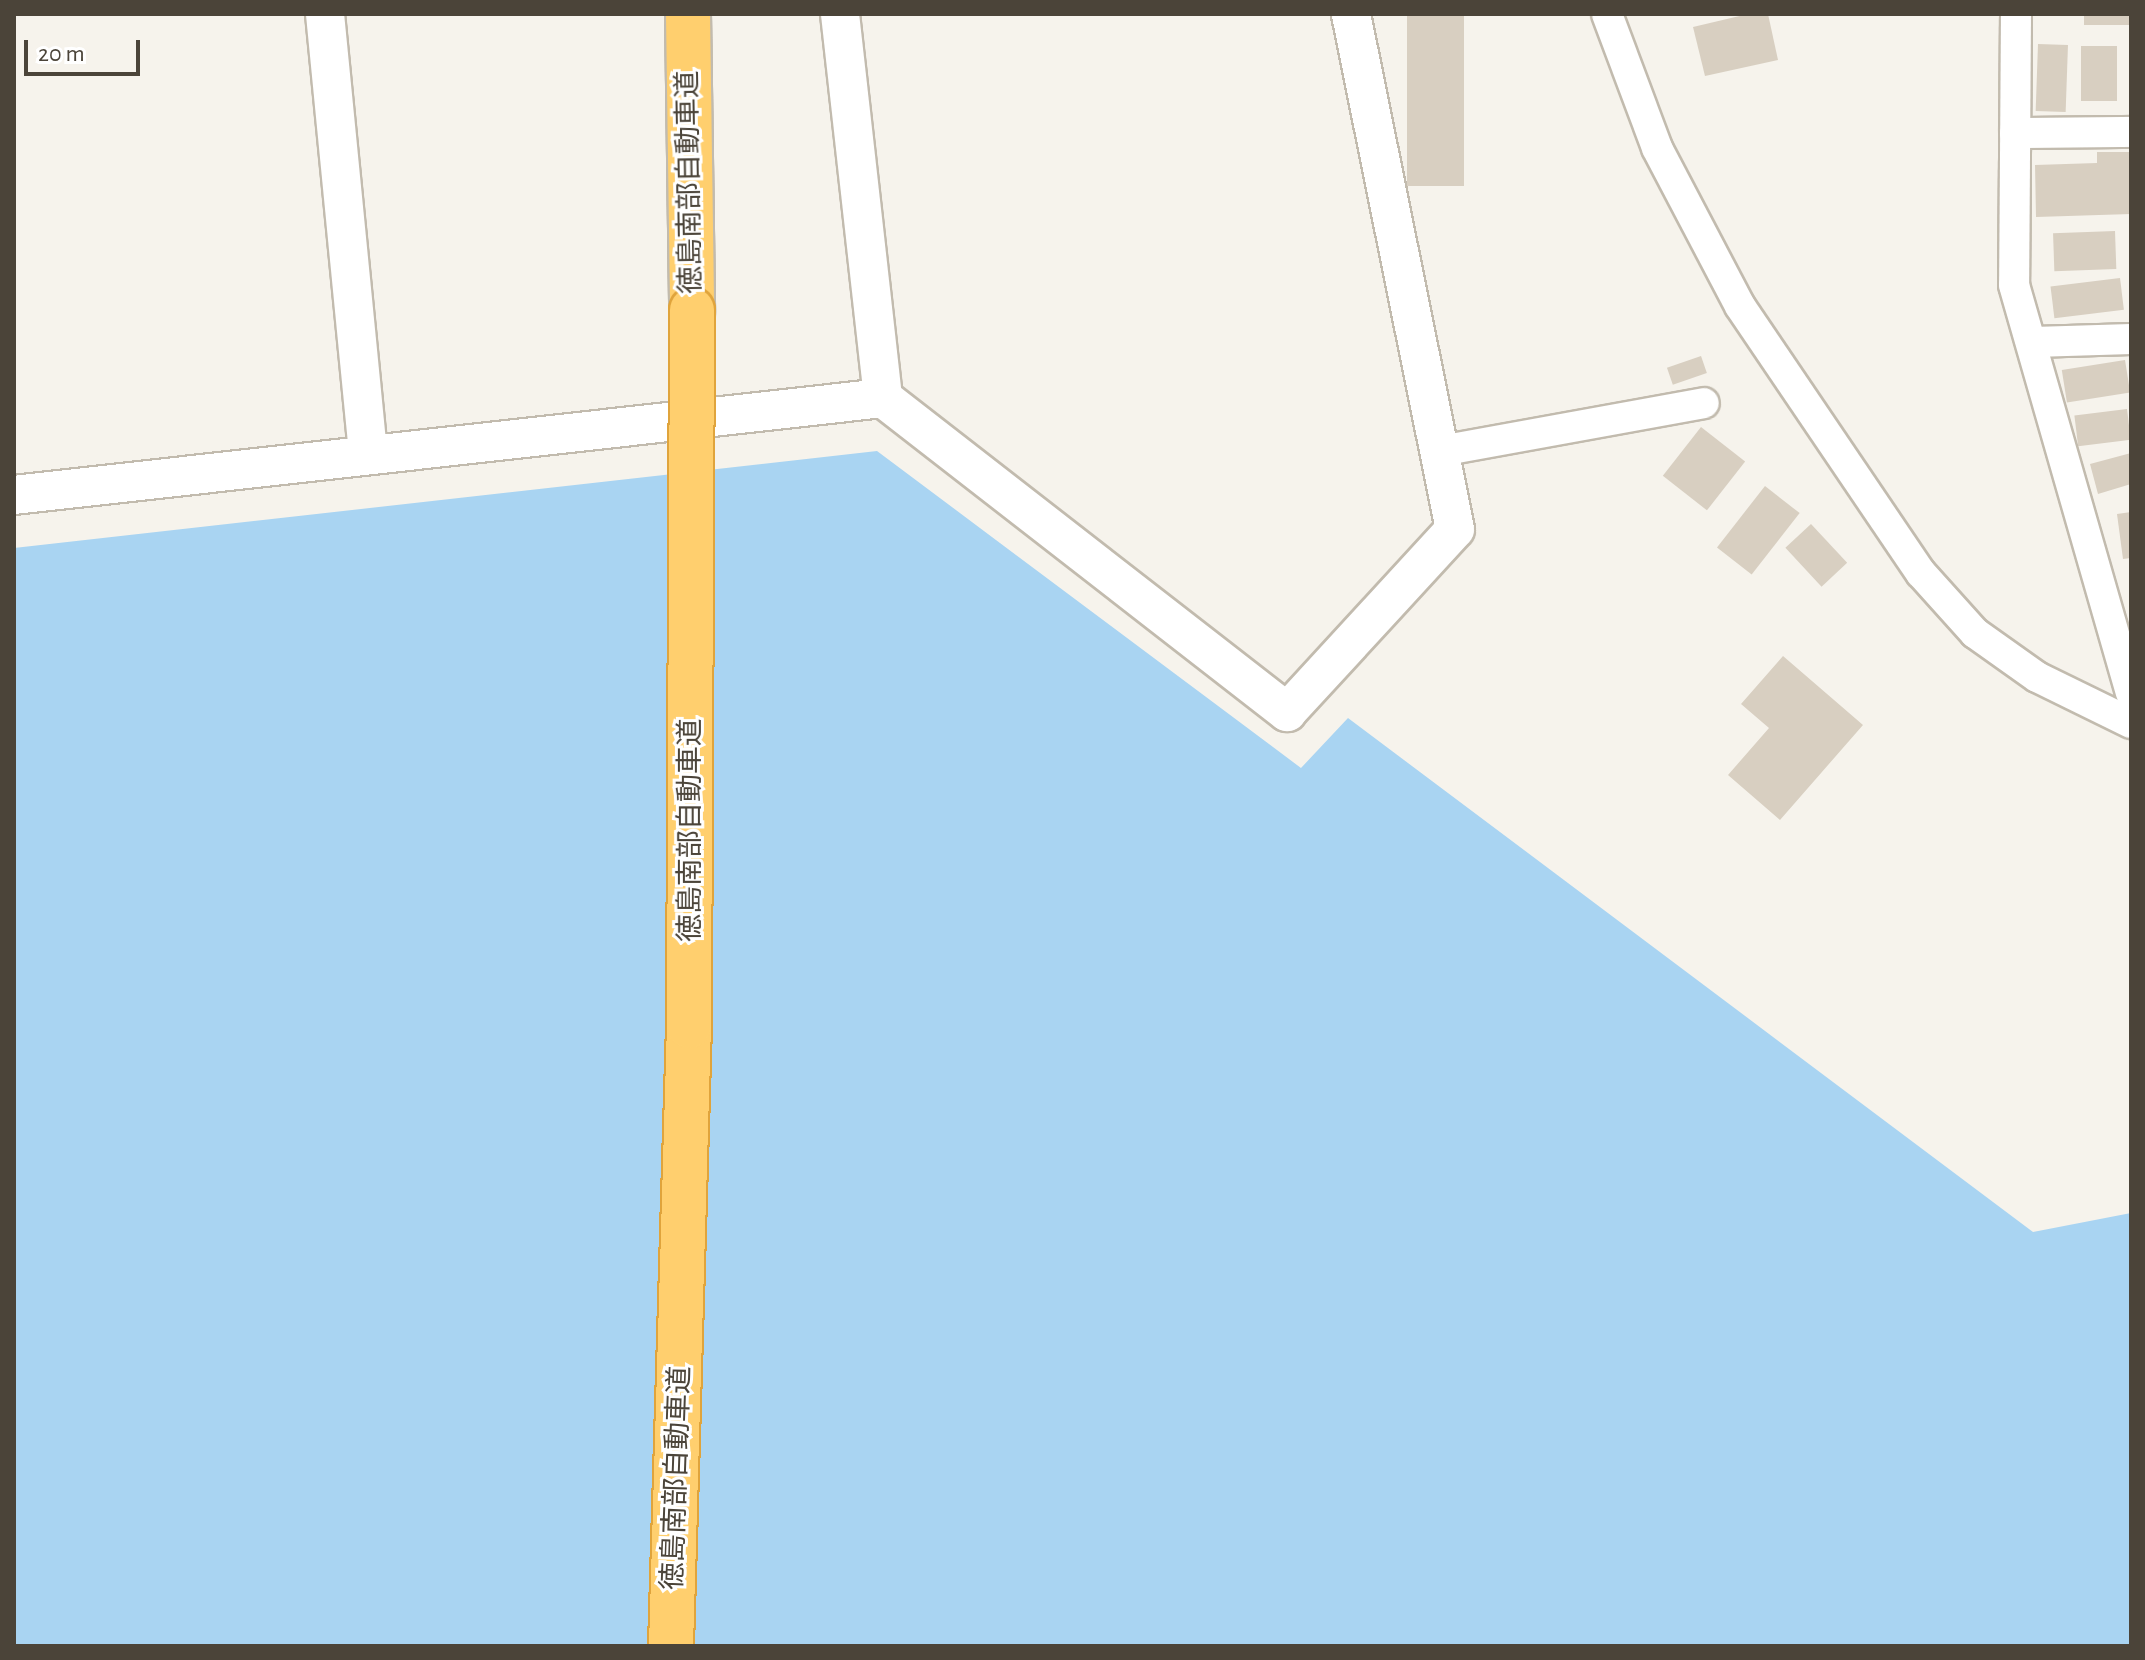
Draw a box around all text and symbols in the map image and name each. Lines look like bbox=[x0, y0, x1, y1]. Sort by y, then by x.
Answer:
scale bar bbox=[28, 24, 144, 74]
text: 20 m bbox=[38, 42, 85, 66]
street label: 徳島南部自動車道 bbox=[671, 70, 709, 294]
street label: 徳島南部自動車道 bbox=[674, 718, 708, 942]
street label: 徳島南部自動車道 bbox=[656, 1365, 698, 1591]

